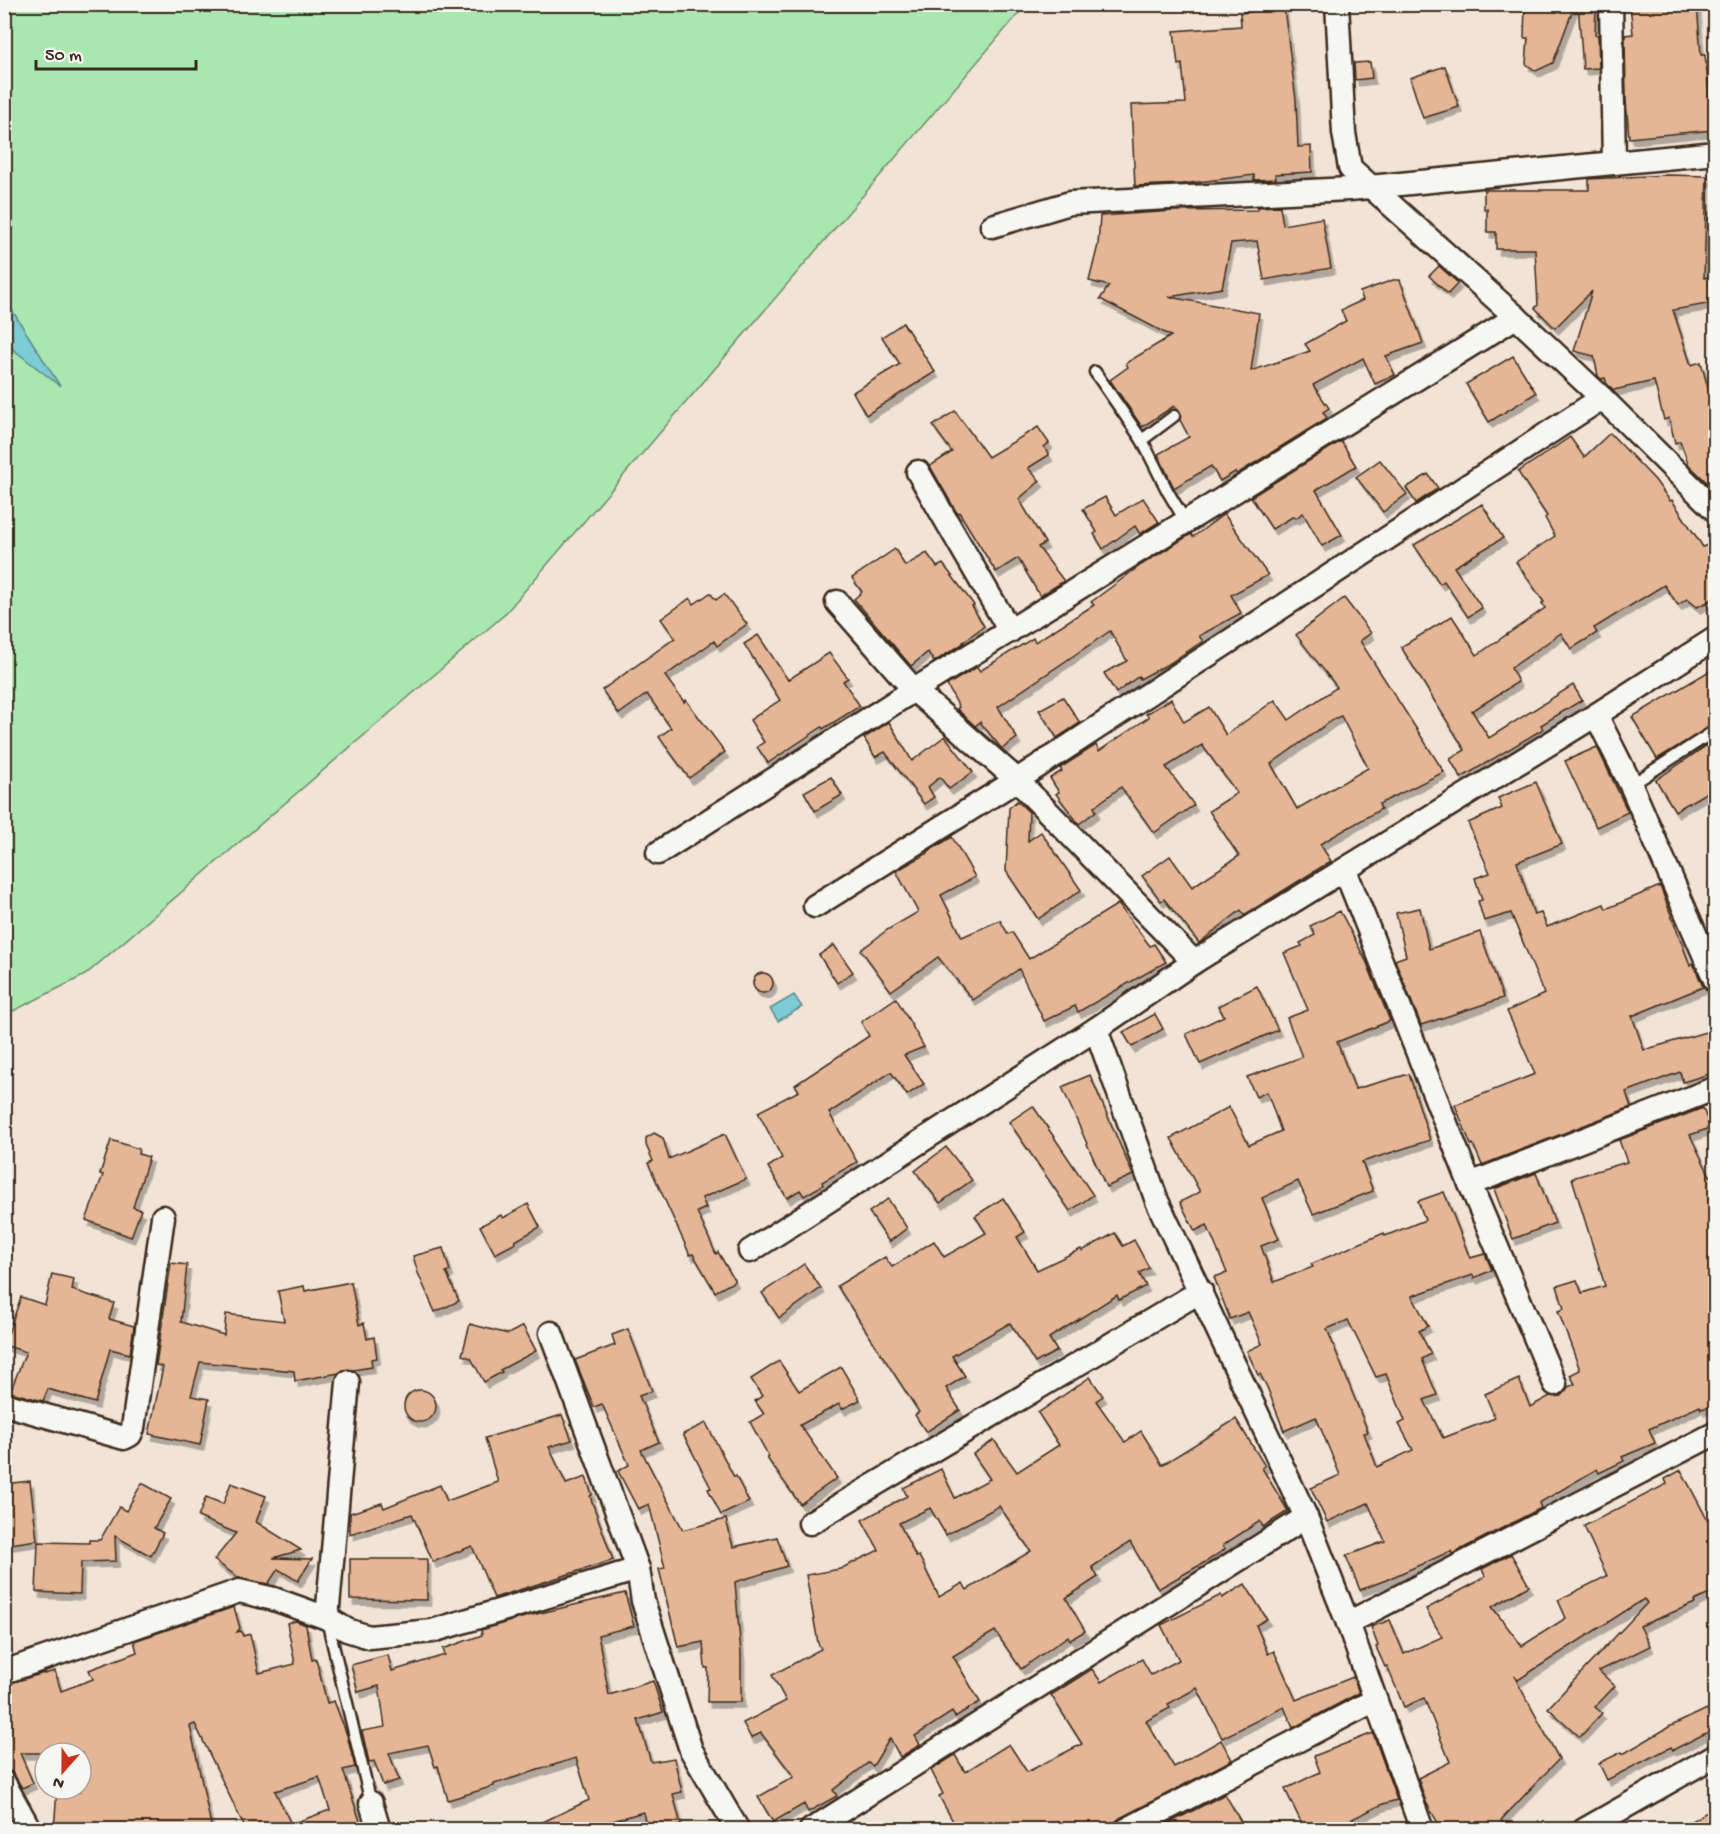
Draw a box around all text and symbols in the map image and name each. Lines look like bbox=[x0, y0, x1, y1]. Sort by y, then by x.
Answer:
scale bar bbox=[36, 33, 196, 71]
text: 50 m bbox=[45, 46, 82, 67]
north arrow bbox=[33, 1741, 93, 1801]
text: N bbox=[50, 1771, 67, 1792]

